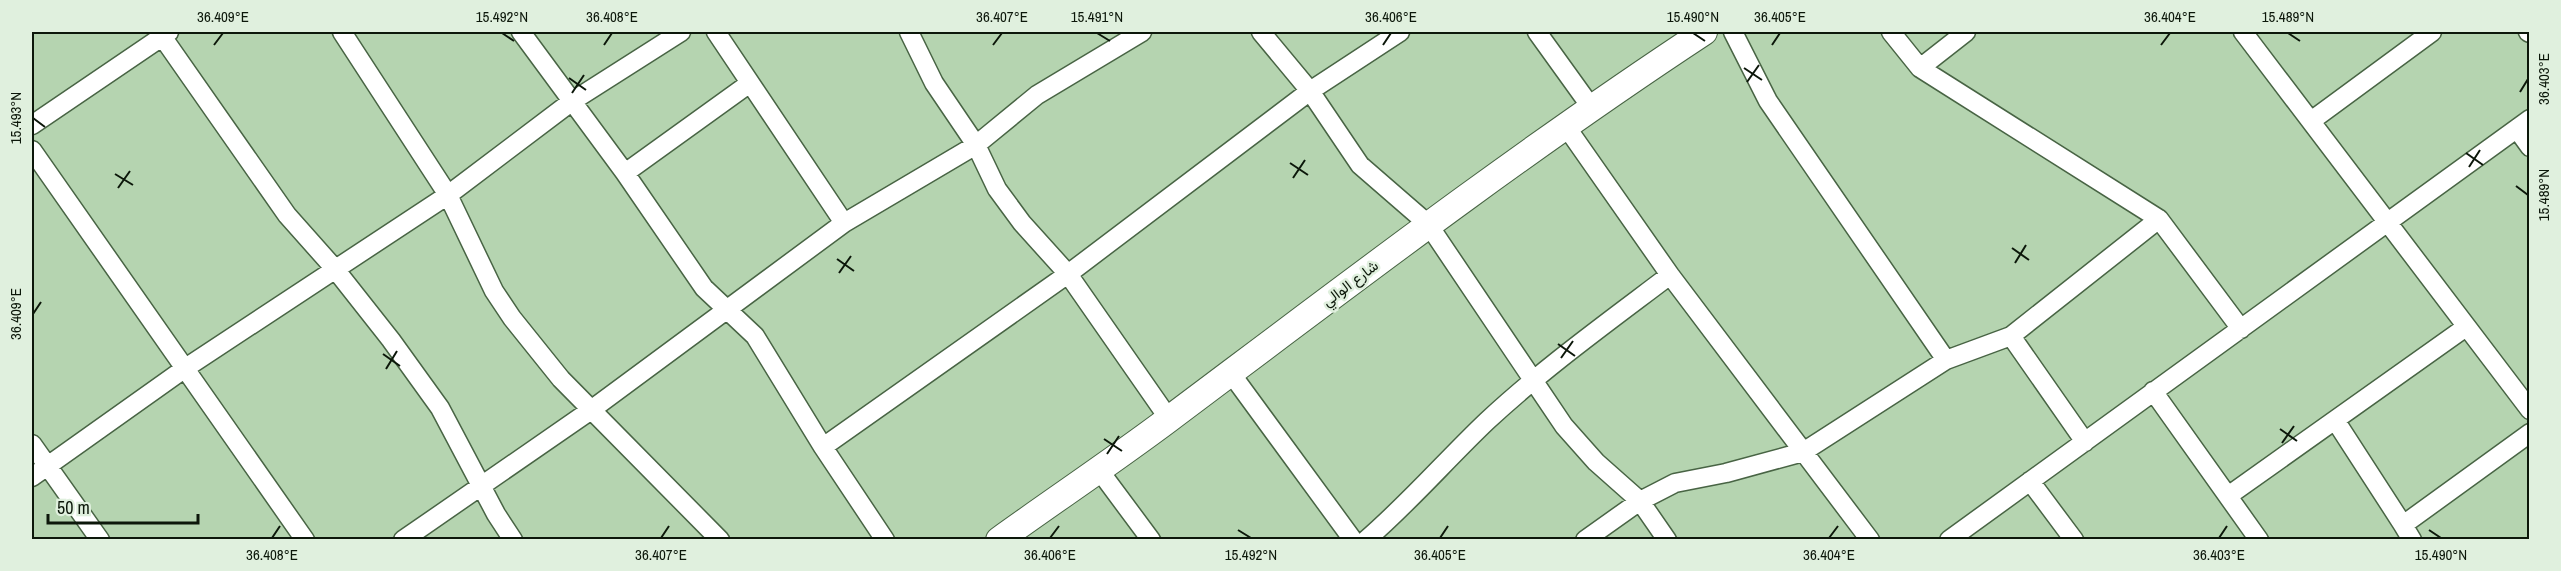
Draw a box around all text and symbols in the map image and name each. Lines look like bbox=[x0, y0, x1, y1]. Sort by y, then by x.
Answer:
text: 36.409°E bbox=[197, 6, 249, 27]
text: 15.492°N bbox=[476, 6, 528, 27]
text: 36.408°E bbox=[586, 6, 638, 27]
text: 36.407°E bbox=[976, 6, 1028, 27]
text: 15.491°N bbox=[1071, 6, 1123, 27]
text: 36.406°E bbox=[1365, 6, 1417, 27]
text: 15.490°N bbox=[1667, 6, 1719, 27]
text: 36.405°E bbox=[1754, 6, 1806, 27]
text: 36.404°E bbox=[2144, 6, 2196, 27]
text: 15.489°N bbox=[2262, 6, 2314, 27]
text: 36.403°E bbox=[2533, 53, 2554, 105]
text: 15.493°N bbox=[5, 92, 26, 144]
text: 15.489°N bbox=[2533, 169, 2554, 221]
street label: شارع الوالي bbox=[1317, 255, 1384, 314]
text: 36.409°E bbox=[5, 288, 26, 340]
scale bar bbox=[48, 487, 198, 525]
text: 50 m bbox=[57, 495, 90, 520]
text: 36.408°E bbox=[246, 544, 298, 565]
text: 36.407°E bbox=[635, 544, 687, 565]
text: 36.406°E bbox=[1024, 544, 1076, 565]
text: 15.492°N bbox=[1225, 544, 1277, 565]
text: 36.405°E bbox=[1414, 544, 1466, 565]
text: 36.404°E bbox=[1803, 544, 1855, 565]
text: 36.403°E bbox=[2193, 544, 2245, 565]
text: 15.490°N bbox=[2415, 544, 2467, 565]

